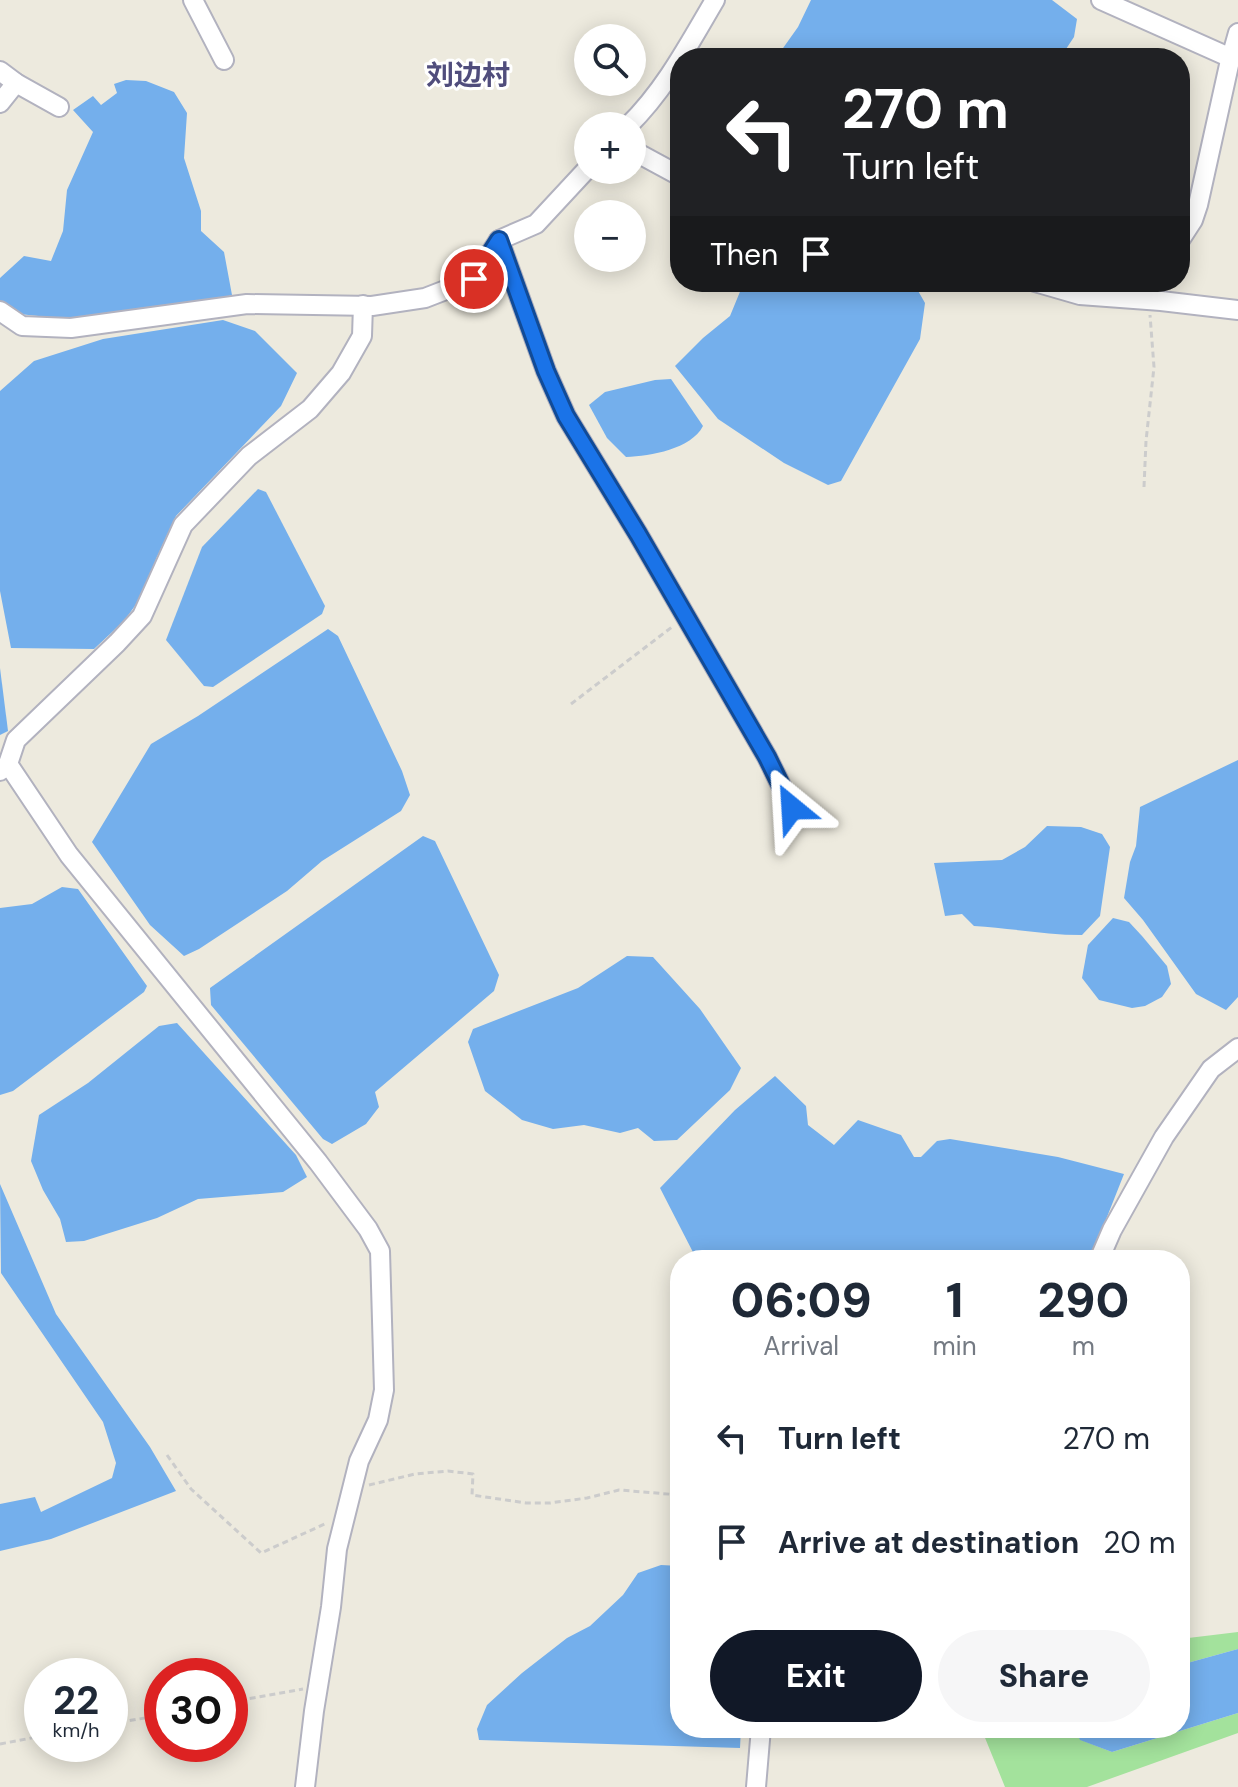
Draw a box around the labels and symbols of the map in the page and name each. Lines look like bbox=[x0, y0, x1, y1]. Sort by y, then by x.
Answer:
district label: 刘边村 bbox=[426, 57, 510, 94]
pin bbox=[440, 245, 508, 313]
position arrow bbox=[750, 766, 834, 850]
speed limit sign: 30 bbox=[144, 1658, 248, 1762]

